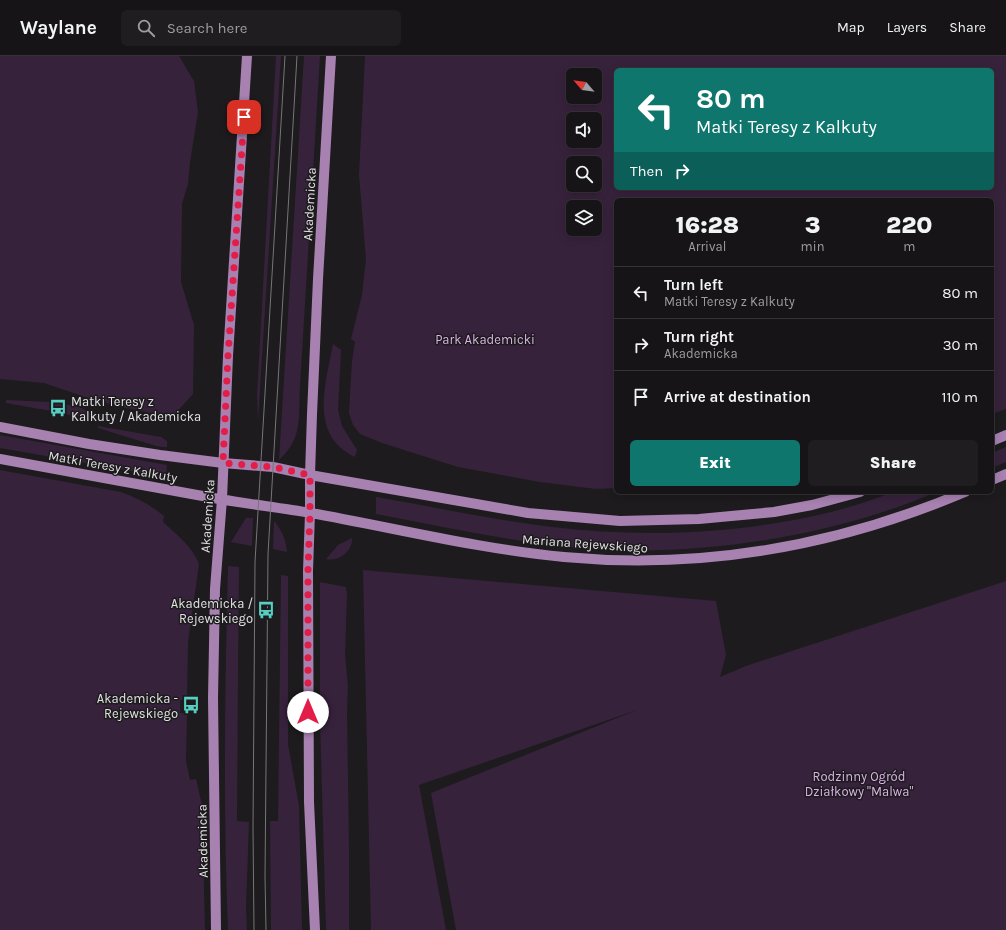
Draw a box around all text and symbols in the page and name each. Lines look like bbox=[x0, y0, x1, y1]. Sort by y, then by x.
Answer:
search box bbox=[121, 10, 401, 46]
text: Waylane bbox=[20, 17, 97, 39]
icon: search bbox=[135, 17, 157, 39]
text: Search here bbox=[167, 19, 247, 37]
text: Map bbox=[837, 19, 865, 36]
text: Layers bbox=[887, 19, 927, 36]
text: Share bbox=[949, 19, 986, 36]
north arrow bbox=[566, 68, 602, 104]
map controls bbox=[566, 68, 602, 236]
text: 80 m bbox=[696, 82, 765, 115]
icon: left bbox=[630, 84, 682, 136]
pin bbox=[227, 100, 261, 134]
icon: arrive bbox=[233, 106, 255, 128]
button: sound bbox=[566, 112, 602, 148]
text: Matki Teresy z Kalkuty bbox=[696, 116, 877, 138]
button: search bbox=[566, 156, 602, 192]
icon: right bbox=[671, 160, 693, 182]
text: Then bbox=[630, 162, 663, 180]
street label: Akademicka bbox=[300, 167, 319, 241]
button: layers bbox=[566, 200, 602, 236]
text: 16:28 bbox=[676, 211, 739, 239]
text: 3 bbox=[805, 211, 820, 239]
text: 220 bbox=[886, 211, 933, 239]
text: Arrival bbox=[688, 239, 726, 254]
text: min bbox=[801, 239, 824, 254]
text: m bbox=[903, 239, 915, 254]
text: Turn left bbox=[664, 276, 723, 294]
icon: left bbox=[630, 282, 652, 304]
text: 80 m bbox=[942, 284, 978, 302]
text: Matki Teresy z Kalkuty bbox=[664, 294, 795, 309]
text: Turn right bbox=[664, 328, 734, 346]
park label: Park Akademicki bbox=[435, 332, 535, 347]
icon: right bbox=[630, 334, 652, 356]
text: 30 m bbox=[943, 336, 978, 354]
text: Akademicka bbox=[664, 346, 738, 361]
icon: arrive bbox=[630, 386, 652, 408]
text: Arrive at destination bbox=[664, 388, 811, 406]
text: 110 m bbox=[942, 388, 978, 406]
place label: Matki Teresy z Kalkuty / Akademicka bbox=[71, 394, 201, 424]
bus stop icon: Matki Teresy z Kalkuty / Akademicka bbox=[48, 398, 68, 418]
button: Exit bbox=[630, 440, 800, 486]
button: Share bbox=[808, 440, 978, 486]
street label: Matki Teresy z Kalkuty bbox=[47, 448, 179, 485]
street label: Akademicka bbox=[197, 479, 218, 553]
street label: Mariana Rejewskiego bbox=[522, 532, 648, 555]
place label: Akademicka / Rejewskiego bbox=[171, 596, 253, 626]
bus stop icon: Akademicka / Rejewskiego bbox=[256, 600, 276, 620]
place label: Akademicka - Rejewskiego bbox=[97, 691, 178, 721]
position arrow bbox=[287, 691, 329, 733]
bus stop icon: Akademicka - Rejewskiego bbox=[181, 695, 201, 715]
park label: Rodzinny Ogród Działkowy "Malwa" bbox=[805, 769, 913, 799]
street label: Akademicka bbox=[194, 804, 211, 878]

